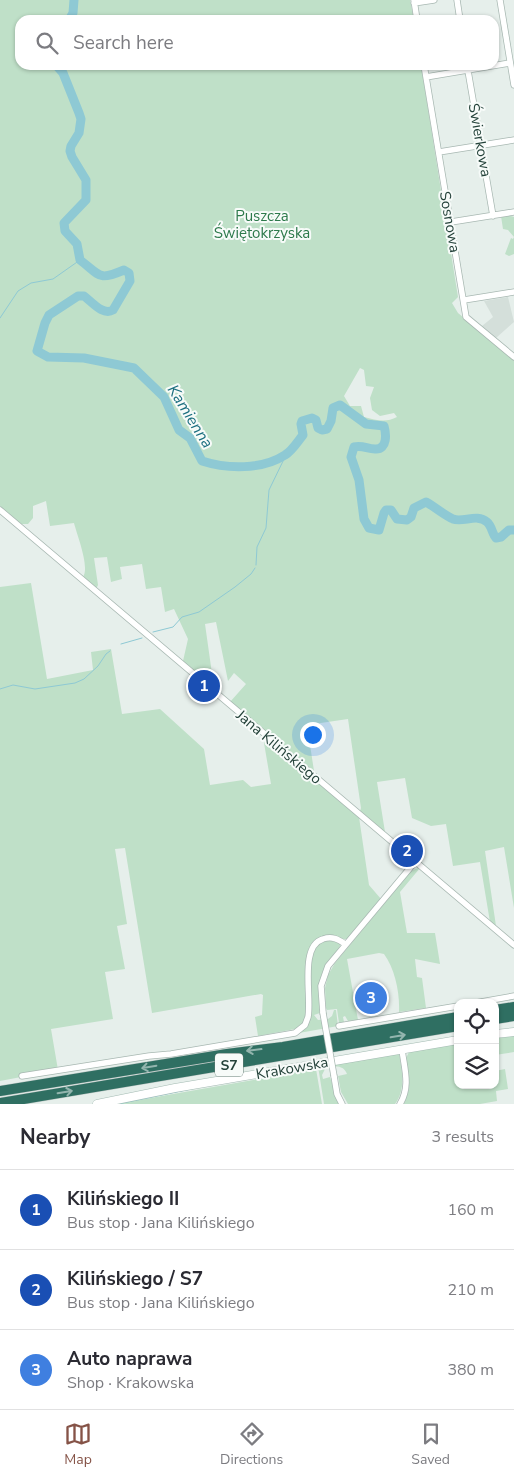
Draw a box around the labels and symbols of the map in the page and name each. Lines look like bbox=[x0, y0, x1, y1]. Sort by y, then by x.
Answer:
street label: Świerkowa bbox=[464, 101, 497, 178]
street label: Sosnowa bbox=[435, 190, 465, 254]
park label: Puszcza Świętokrzyska bbox=[214, 206, 310, 243]
water label: Kamienna bbox=[162, 381, 218, 452]
pin: 1 bbox=[188, 667, 220, 705]
street label: Jana Kilińskiego bbox=[231, 705, 326, 789]
your location bbox=[300, 722, 326, 748]
pin: 2 bbox=[391, 832, 423, 870]
pin: 3 bbox=[355, 979, 387, 1017]
one-way arrow bbox=[390, 1030, 406, 1040]
one-way arrow bbox=[247, 1045, 263, 1055]
street label: Krakowska bbox=[254, 1052, 330, 1084]
road number: S7 bbox=[215, 1054, 243, 1076]
one-way arrow bbox=[141, 1062, 157, 1072]
one-way arrow bbox=[57, 1087, 73, 1097]

